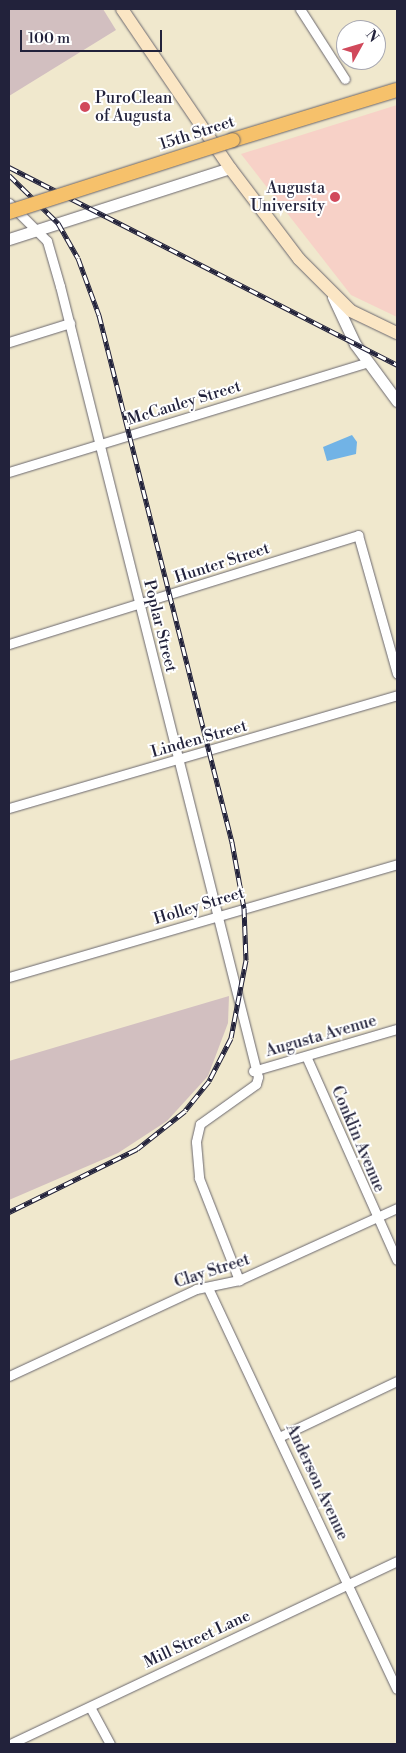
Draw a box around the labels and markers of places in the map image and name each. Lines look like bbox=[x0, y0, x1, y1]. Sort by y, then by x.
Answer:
place label: PuroClean of Augusta bbox=[95, 88, 172, 126]
marker: PuroClean of Augusta bbox=[79, 101, 91, 113]
place label: Augusta University bbox=[251, 178, 325, 216]
marker: Augusta University bbox=[329, 191, 341, 203]

